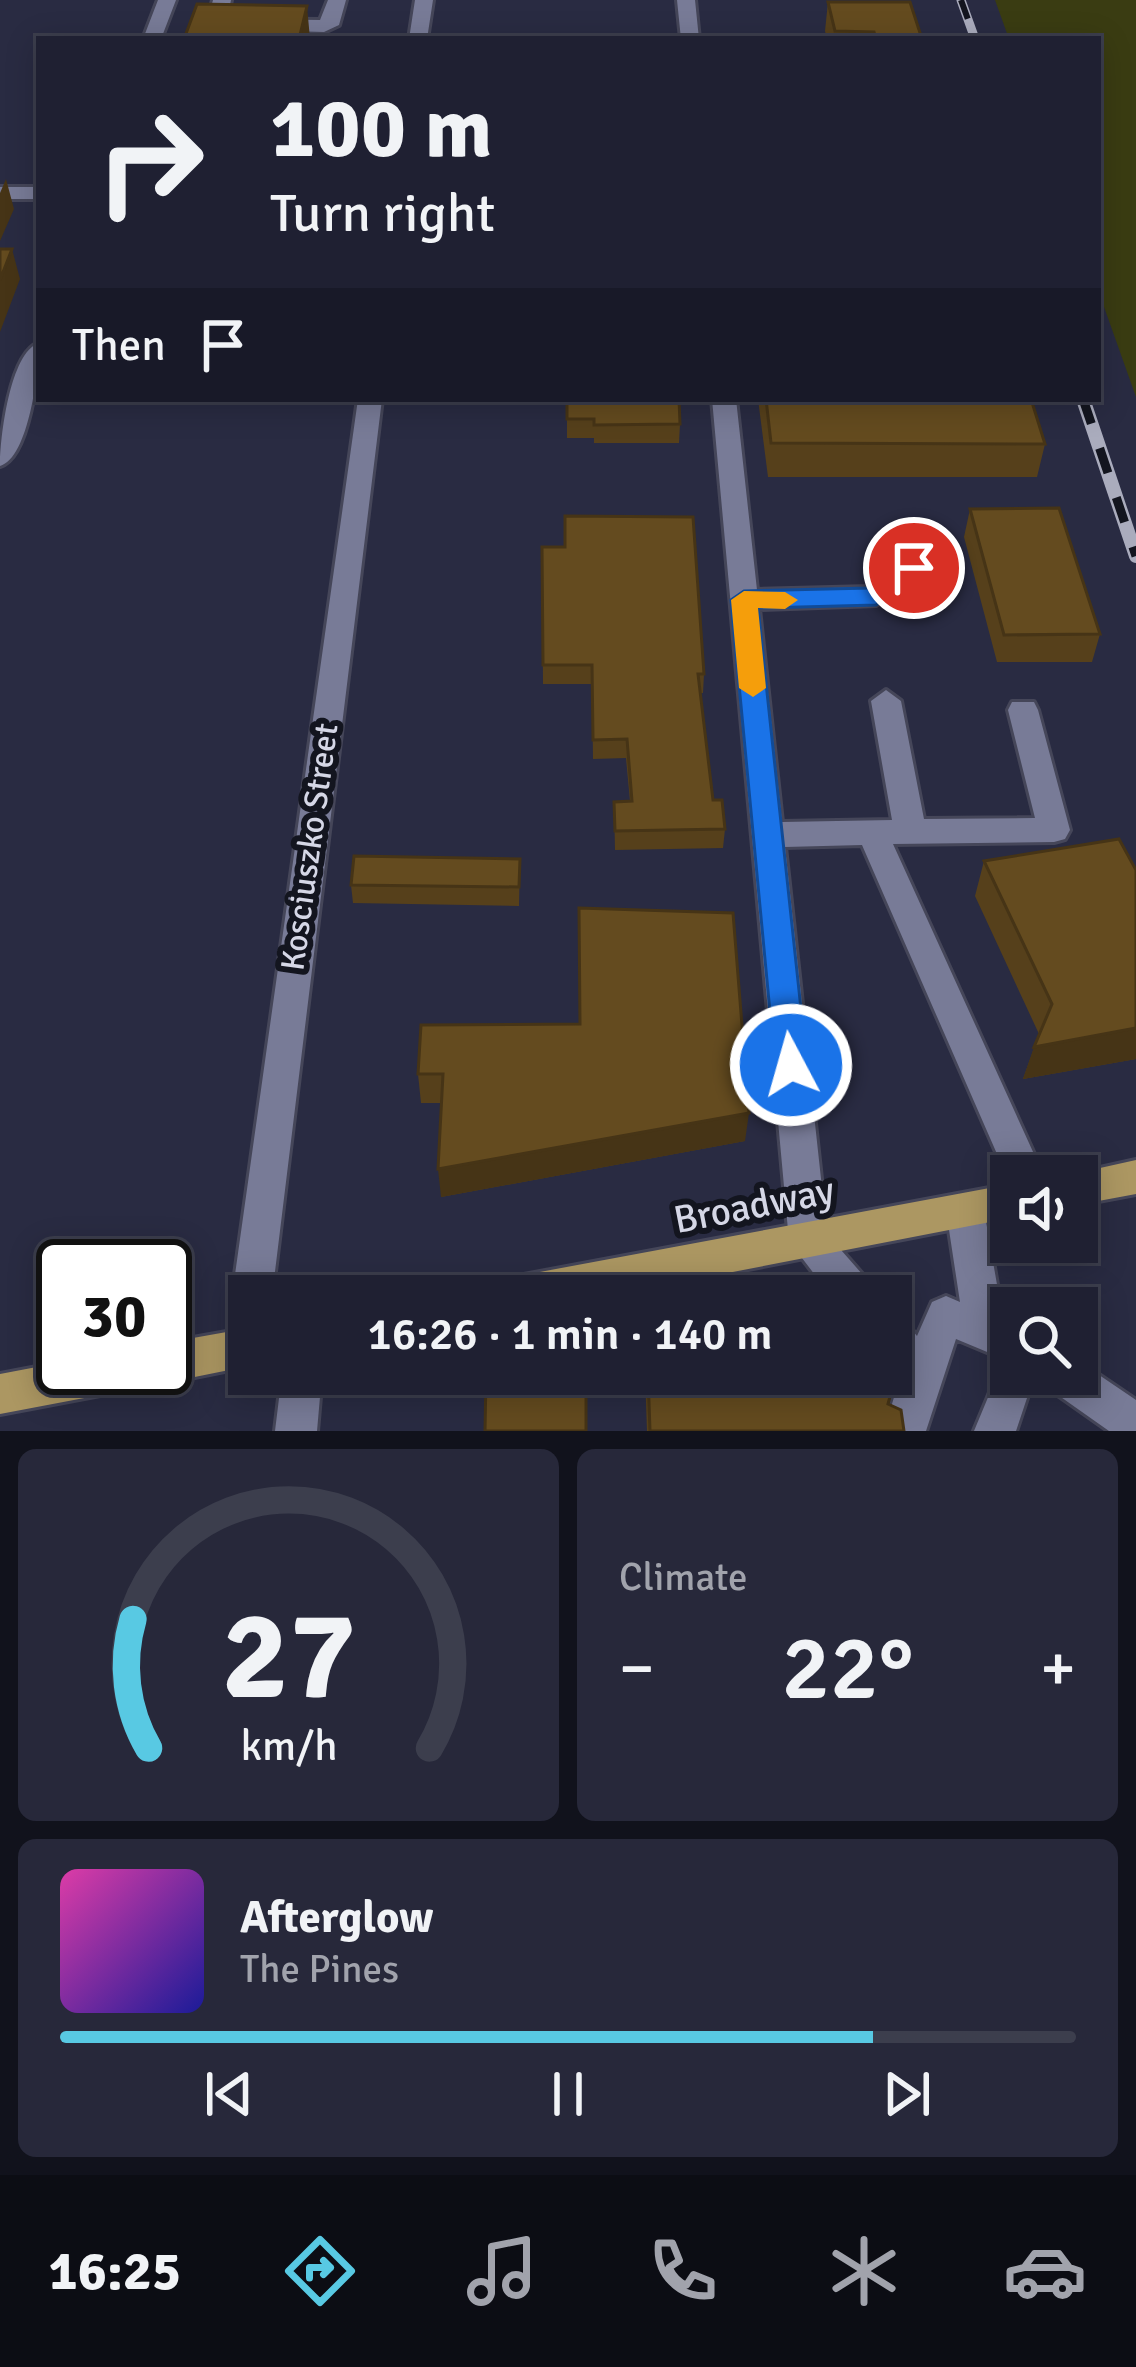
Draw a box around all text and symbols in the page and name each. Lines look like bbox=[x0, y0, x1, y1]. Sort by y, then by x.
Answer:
text: 100 m bbox=[270, 77, 492, 181]
icon: right bbox=[72, 84, 228, 240]
text: Turn right bbox=[270, 180, 495, 247]
icon: arrive bbox=[190, 312, 256, 378]
text: Then bbox=[72, 318, 166, 373]
pin bbox=[863, 517, 965, 619]
icon: arrive bbox=[881, 535, 947, 601]
street label: Kosciuszko Street bbox=[272, 721, 348, 973]
position arrow bbox=[728, 1002, 854, 1128]
map controls bbox=[990, 1155, 1098, 1395]
button: sound bbox=[990, 1155, 1098, 1263]
street label: Broadway bbox=[670, 1166, 838, 1244]
speed limit sign: 30 bbox=[36, 1239, 192, 1395]
button: search bbox=[990, 1287, 1098, 1395]
text: 16:26 · 1 min · 140 m bbox=[368, 1307, 772, 1362]
text: Climate bbox=[619, 1553, 748, 1601]
text: 27 bbox=[221, 1580, 356, 1733]
text: 22° bbox=[782, 1613, 913, 1724]
text: − bbox=[619, 1628, 655, 1709]
text: + bbox=[1040, 1628, 1076, 1709]
text: km/h bbox=[240, 1720, 337, 1773]
text: Afterglow bbox=[240, 1890, 433, 1945]
text: The Pines bbox=[240, 1945, 399, 1993]
icon: previous bbox=[196, 2061, 262, 2127]
icon: pause bbox=[535, 2061, 601, 2127]
icon: next bbox=[874, 2061, 940, 2127]
icon: directions bbox=[278, 2229, 362, 2313]
icon: music bbox=[460, 2229, 544, 2313]
icon: phone bbox=[641, 2229, 725, 2313]
icon: climate bbox=[822, 2229, 906, 2313]
icon: car bbox=[1003, 2229, 1087, 2313]
text: 16:25 bbox=[49, 2238, 181, 2305]

